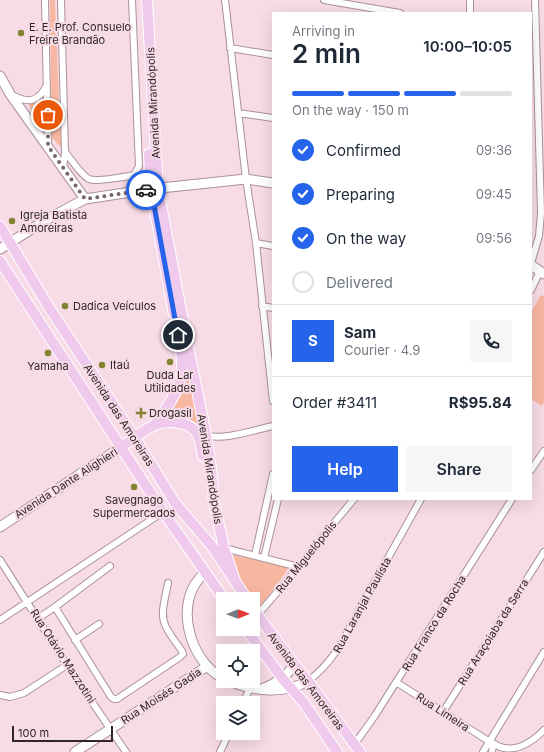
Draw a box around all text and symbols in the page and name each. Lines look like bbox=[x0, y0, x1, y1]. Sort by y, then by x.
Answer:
place label: E. E. Prof. Consuelo Freire Brandão bbox=[29, 20, 132, 47]
text: Arriving in bbox=[292, 23, 355, 39]
marker: E. E. Prof. Consuelo Freire Brandão bbox=[16, 28, 26, 38]
text: 10:00–10:05 bbox=[423, 37, 512, 56]
text: 2 min bbox=[292, 38, 361, 69]
street label: Avenida Mirandópolis bbox=[143, 47, 163, 159]
pin bbox=[31, 98, 65, 132]
text: On the way · 150 m bbox=[292, 102, 409, 118]
icon: bag bbox=[37, 104, 59, 126]
icon: check bbox=[292, 139, 314, 161]
text: Confirmed bbox=[326, 141, 401, 160]
text: 09:36 bbox=[476, 142, 512, 158]
courier bbox=[126, 170, 166, 210]
icon: car bbox=[135, 179, 157, 201]
icon: check bbox=[292, 183, 314, 205]
text: Preparing bbox=[326, 185, 395, 204]
text: 09:45 bbox=[476, 186, 512, 202]
place label: Igreja Batista Amoreiras bbox=[20, 208, 87, 235]
marker: Igreja Batista Amoreiras bbox=[7, 216, 17, 226]
icon: check bbox=[292, 227, 314, 249]
text: On the way bbox=[326, 229, 406, 248]
text: 09:56 bbox=[476, 230, 512, 246]
text: Delivered bbox=[326, 273, 393, 292]
place label: Dadica Veículos bbox=[73, 299, 156, 313]
marker: Dadica Veículos bbox=[60, 301, 70, 311]
pin bbox=[161, 318, 195, 352]
button: phone bbox=[470, 320, 512, 362]
text: Sam bbox=[344, 323, 376, 342]
icon: home bbox=[167, 324, 189, 346]
text: S bbox=[308, 331, 318, 350]
text: Courier · 4.9 bbox=[344, 342, 420, 358]
marker: Yamaha bbox=[43, 348, 53, 358]
marker: Duda Lar Utilidades bbox=[165, 357, 175, 367]
place label: Itaú bbox=[110, 358, 129, 372]
place label: Yamaha bbox=[27, 359, 69, 373]
marker: Itaú bbox=[97, 360, 107, 370]
street label: Avenida das Amoreiras bbox=[81, 361, 157, 469]
place label: Duda Lar Utilidades bbox=[144, 368, 196, 395]
text: Order #3411 bbox=[292, 393, 377, 412]
text: R$95.84 bbox=[449, 393, 512, 412]
place label: Drogasil bbox=[149, 406, 192, 420]
marker: Drogasil bbox=[136, 408, 146, 418]
street label: Avenida Mirandópolis bbox=[194, 413, 226, 525]
street label: Avenida Dante Alighieri bbox=[12, 444, 120, 522]
button: Help bbox=[292, 446, 398, 492]
button: Share bbox=[406, 446, 512, 492]
marker: Savegnago Supermercados bbox=[129, 482, 139, 492]
place label: Savegnago Supermercados bbox=[93, 493, 176, 520]
street label: Rua Miguelópolis bbox=[273, 518, 340, 596]
street label: Rua Laranjal Paulista bbox=[330, 555, 394, 655]
street label: Rua Franco da Rocha bbox=[399, 573, 469, 673]
street label: Rua Araçoiaba da Serra bbox=[455, 576, 531, 688]
north arrow bbox=[216, 592, 260, 636]
map controls bbox=[216, 592, 260, 740]
street label: Rua Otávio Mazzotini bbox=[27, 606, 99, 706]
street label: Avenida das Amoreiras bbox=[265, 629, 348, 733]
button: locate bbox=[216, 644, 260, 688]
street label: Rua Moisés Gadia bbox=[118, 665, 204, 727]
street label: Rua Limeira bbox=[414, 690, 472, 734]
button: layers bbox=[216, 696, 260, 740]
scale bar bbox=[12, 724, 113, 743]
text: 100 m bbox=[18, 726, 49, 740]

